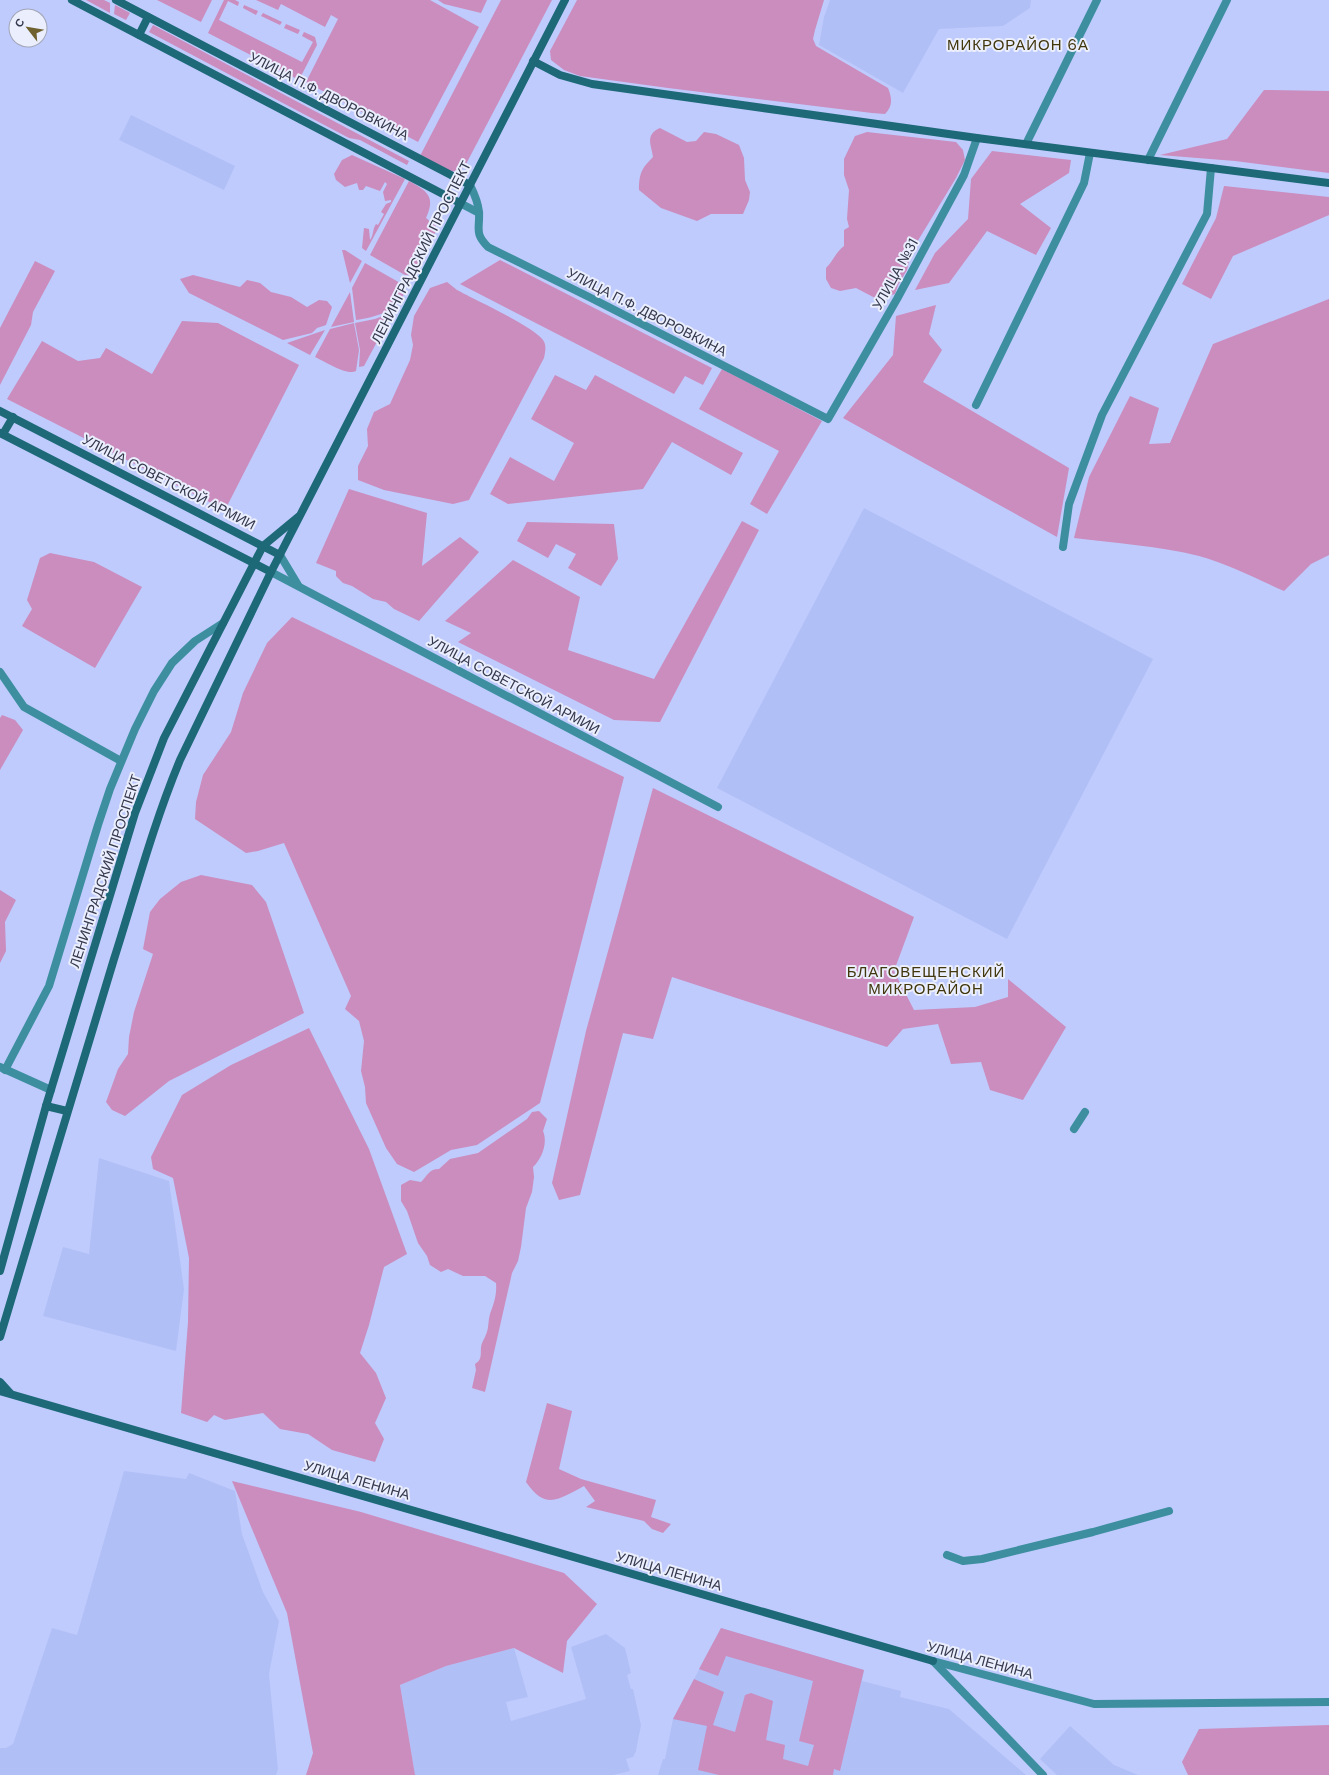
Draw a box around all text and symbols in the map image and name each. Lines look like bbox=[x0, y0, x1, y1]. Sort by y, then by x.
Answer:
north arrow bbox=[8, 8, 48, 48]
text: С bbox=[11, 16, 28, 30]
district label: МИКРОРАЙОН 6А bbox=[947, 35, 1089, 55]
street label: УЛИЦА П.Ф. ДВОРОВКИНА bbox=[246, 48, 413, 145]
street label: ЛЕНИНГРАДСКИЙ ПРОСПЕКТ bbox=[367, 157, 475, 346]
street label: УЛИЦА №31 bbox=[868, 235, 922, 313]
street label: УЛИЦА П.Ф. ДВОРОВКИНА bbox=[564, 264, 731, 361]
street label: УЛИЦА СОВЕТСКОЙ АРМИИ bbox=[79, 430, 259, 534]
street label: УЛИЦА СОВЕТСКОЙ АРМИИ bbox=[425, 632, 603, 738]
street label: ЛЕНИНГРАДСКИЙ ПРОСПЕКТ bbox=[65, 772, 145, 970]
district label: БЛАГОВЕЩЕНСКИЙ МИКРОРАЙОН bbox=[847, 962, 1005, 999]
street label: УЛИЦА ЛЕНИНА bbox=[302, 1456, 413, 1504]
street label: УЛИЦА ЛЕНИНА bbox=[614, 1547, 725, 1595]
street label: УЛИЦА ЛЕНИНА bbox=[925, 1637, 1036, 1683]

